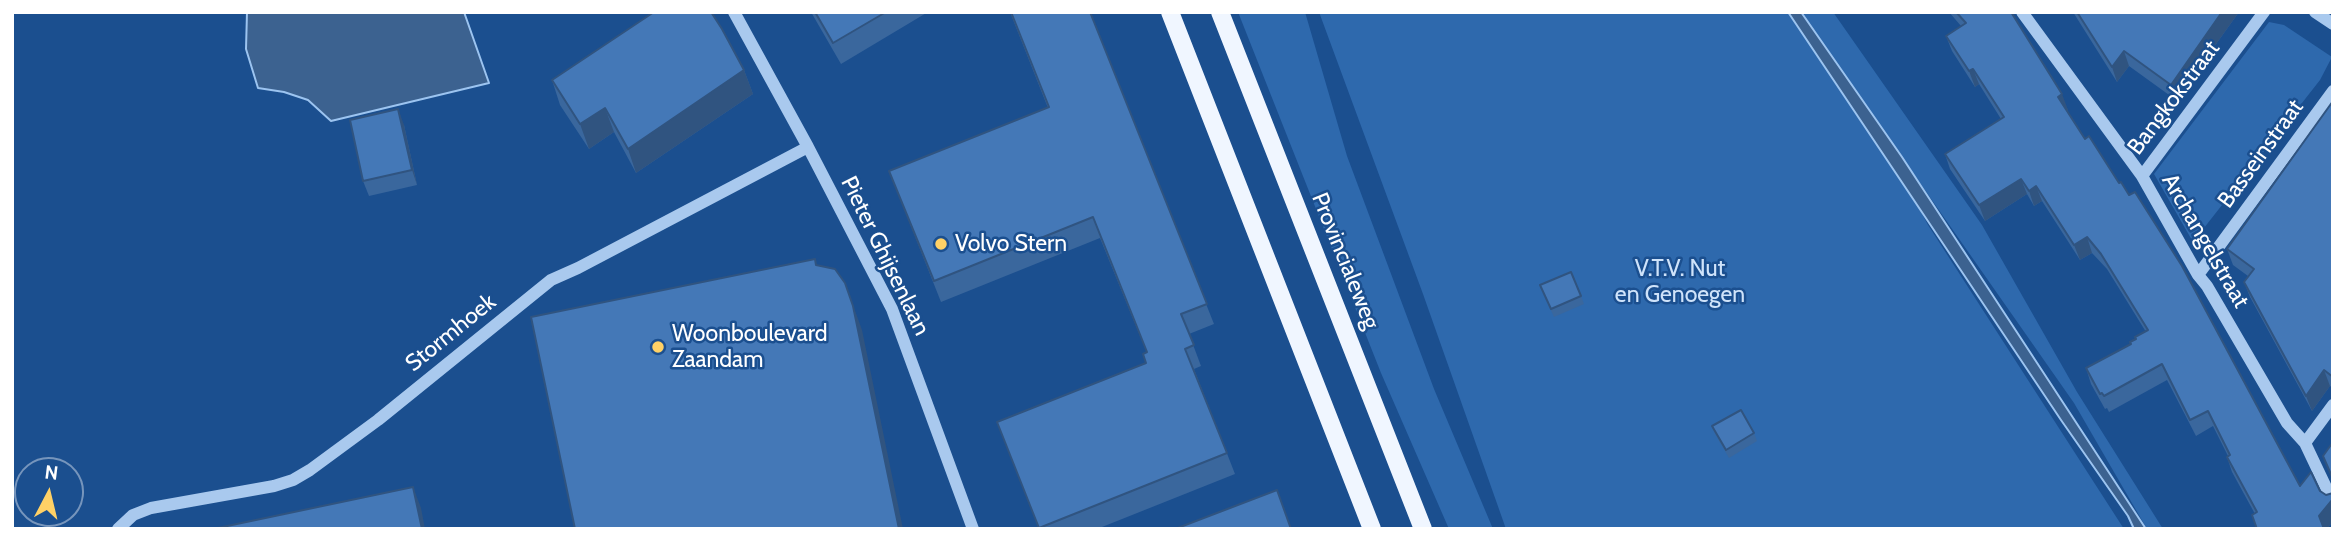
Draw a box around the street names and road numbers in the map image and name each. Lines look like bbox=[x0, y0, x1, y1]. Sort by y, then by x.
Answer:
street label: Bangkokstraat bbox=[2122, 35, 2226, 161]
street label: Basseinstraat bbox=[2212, 94, 2310, 214]
street label: Archangelstraat bbox=[2155, 169, 2255, 313]
street label: Pieter Ghijsenlaan bbox=[835, 172, 935, 340]
street label: Provincialeweg bbox=[1305, 189, 1385, 333]
street label: Stormhoek bbox=[400, 288, 502, 378]

